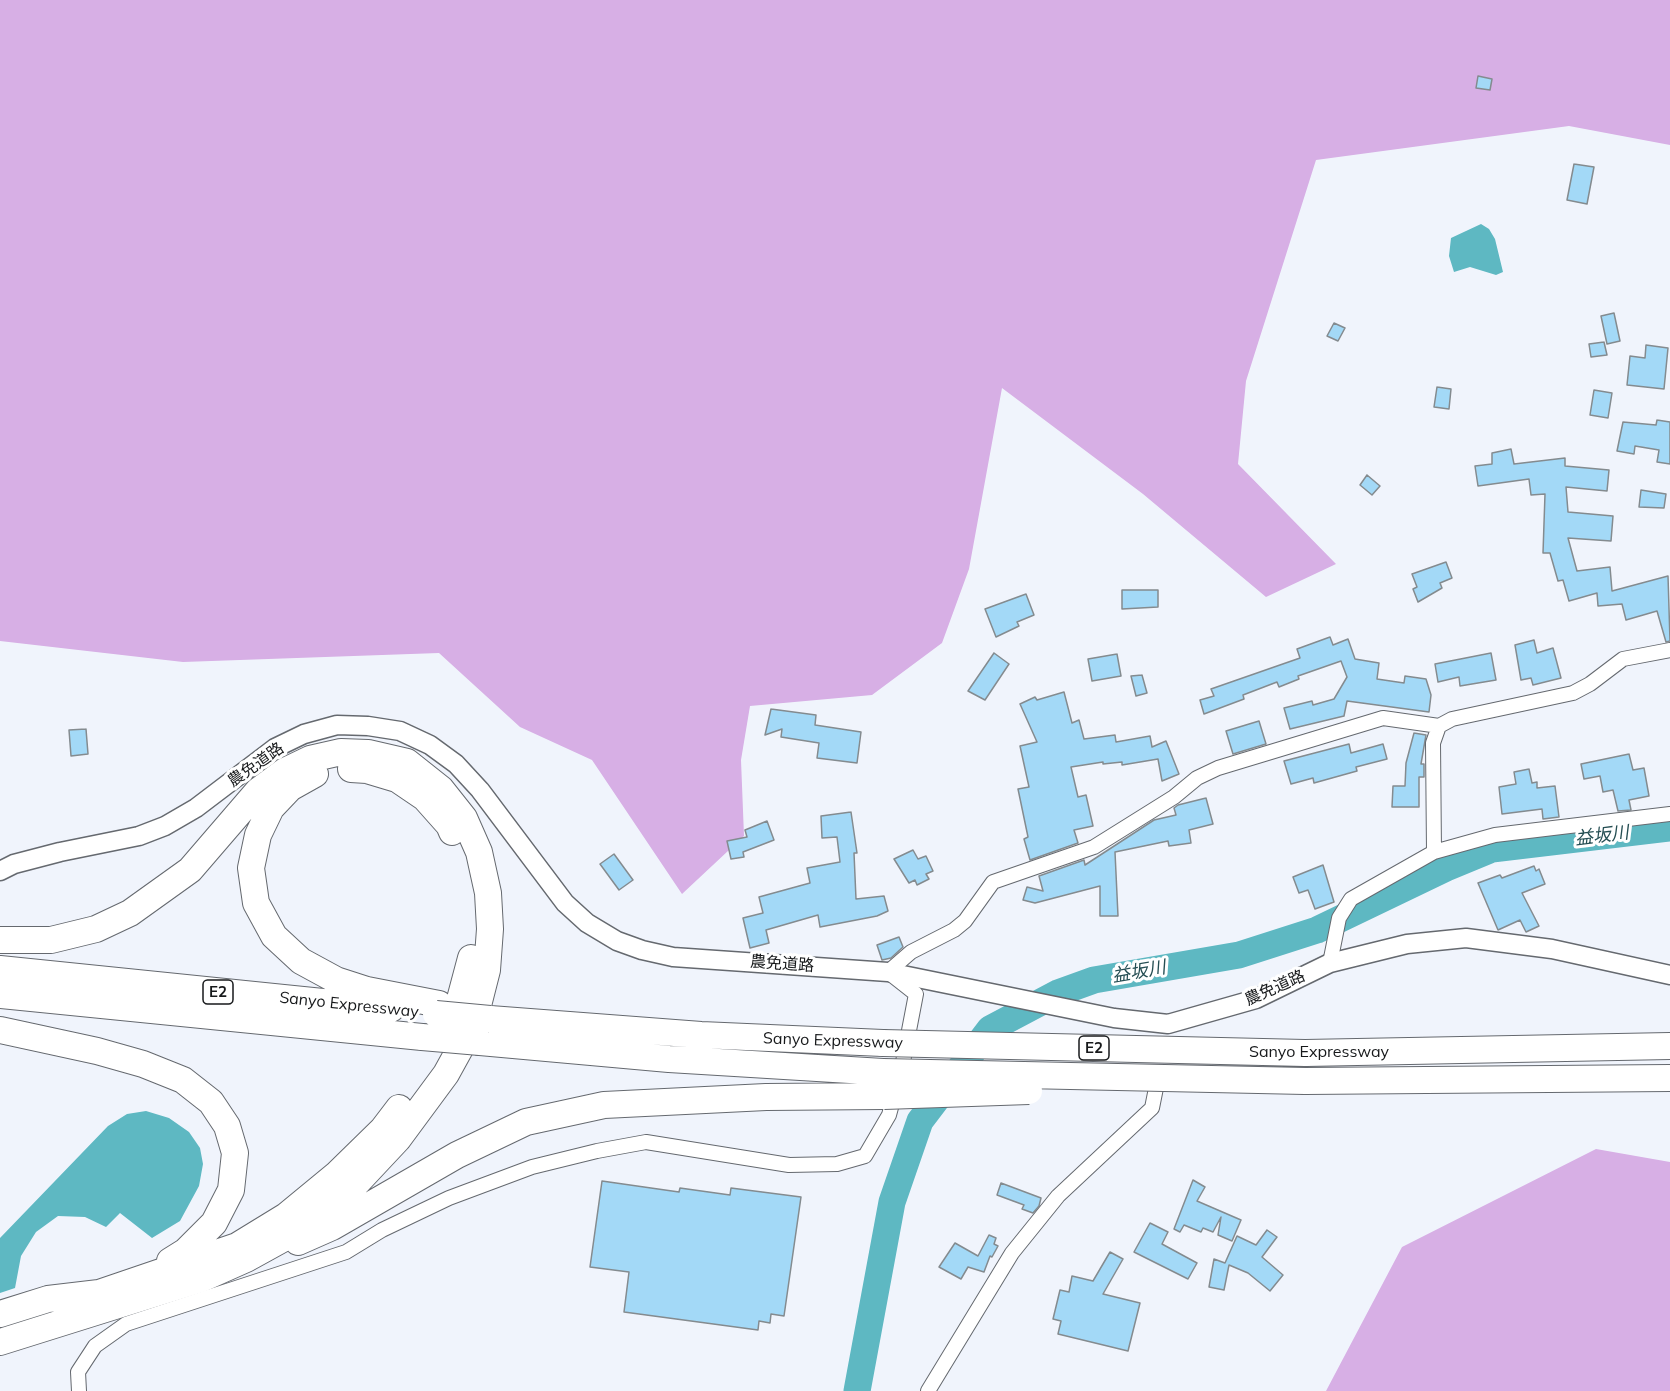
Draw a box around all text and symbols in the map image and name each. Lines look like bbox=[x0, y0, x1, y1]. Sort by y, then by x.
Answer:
street label: 農免道路 bbox=[224, 739, 288, 791]
water label: 益坂川 bbox=[1574, 822, 1630, 850]
street label: 農免道路 bbox=[749, 952, 815, 976]
water label: 益坂川 bbox=[1111, 957, 1167, 987]
street label: 農免道路 bbox=[1242, 966, 1308, 1010]
road number: E2 bbox=[203, 980, 233, 1004]
street label: Sanyo Expressway bbox=[278, 988, 420, 1022]
street label: Sanyo Expressway bbox=[763, 1029, 903, 1053]
road number: E2 bbox=[1079, 1036, 1109, 1060]
street label: Sanyo Expressway bbox=[1249, 1042, 1389, 1062]

